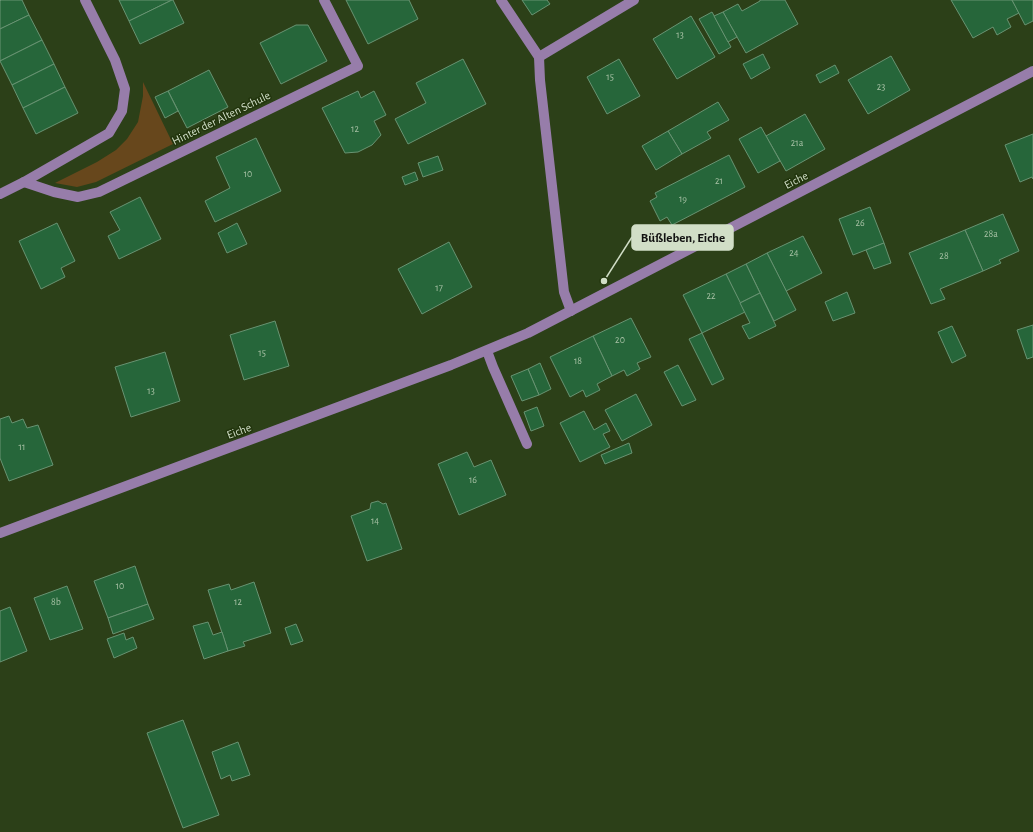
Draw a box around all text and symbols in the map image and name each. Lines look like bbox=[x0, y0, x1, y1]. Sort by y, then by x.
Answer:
house number: 13 bbox=[676, 30, 684, 40]
house number: 15 bbox=[606, 72, 614, 82]
house number: 23 bbox=[877, 82, 885, 92]
street label: Hinter der Alten Schule bbox=[170, 89, 272, 147]
house number: 12 bbox=[351, 124, 359, 134]
house number: 21a bbox=[791, 138, 804, 148]
house number: 10 bbox=[244, 169, 252, 179]
street label: Eiche bbox=[782, 169, 810, 191]
house number: 21 bbox=[715, 176, 723, 186]
house number: 19 bbox=[679, 194, 687, 204]
house number: 26 bbox=[855, 218, 865, 228]
callout: Büßleben, Eiche bbox=[632, 225, 733, 250]
house number: 28a bbox=[984, 229, 998, 239]
text: Büßleben, Eiche bbox=[641, 232, 725, 245]
house number: 24 bbox=[789, 248, 799, 258]
house number: 28 bbox=[939, 251, 949, 261]
house number: 17 bbox=[435, 283, 443, 293]
house number: 22 bbox=[706, 291, 716, 301]
house number: 20 bbox=[615, 335, 625, 345]
house number: 15 bbox=[258, 348, 266, 358]
house number: 18 bbox=[574, 356, 582, 366]
house number: 13 bbox=[147, 386, 155, 396]
street label: Eiche bbox=[225, 421, 253, 441]
house number: 11 bbox=[19, 442, 25, 452]
house number: 16 bbox=[469, 475, 477, 485]
house number: 14 bbox=[371, 516, 379, 526]
house number: 10 bbox=[116, 581, 124, 591]
house number: 8b bbox=[51, 597, 61, 607]
house number: 12 bbox=[234, 597, 242, 607]

